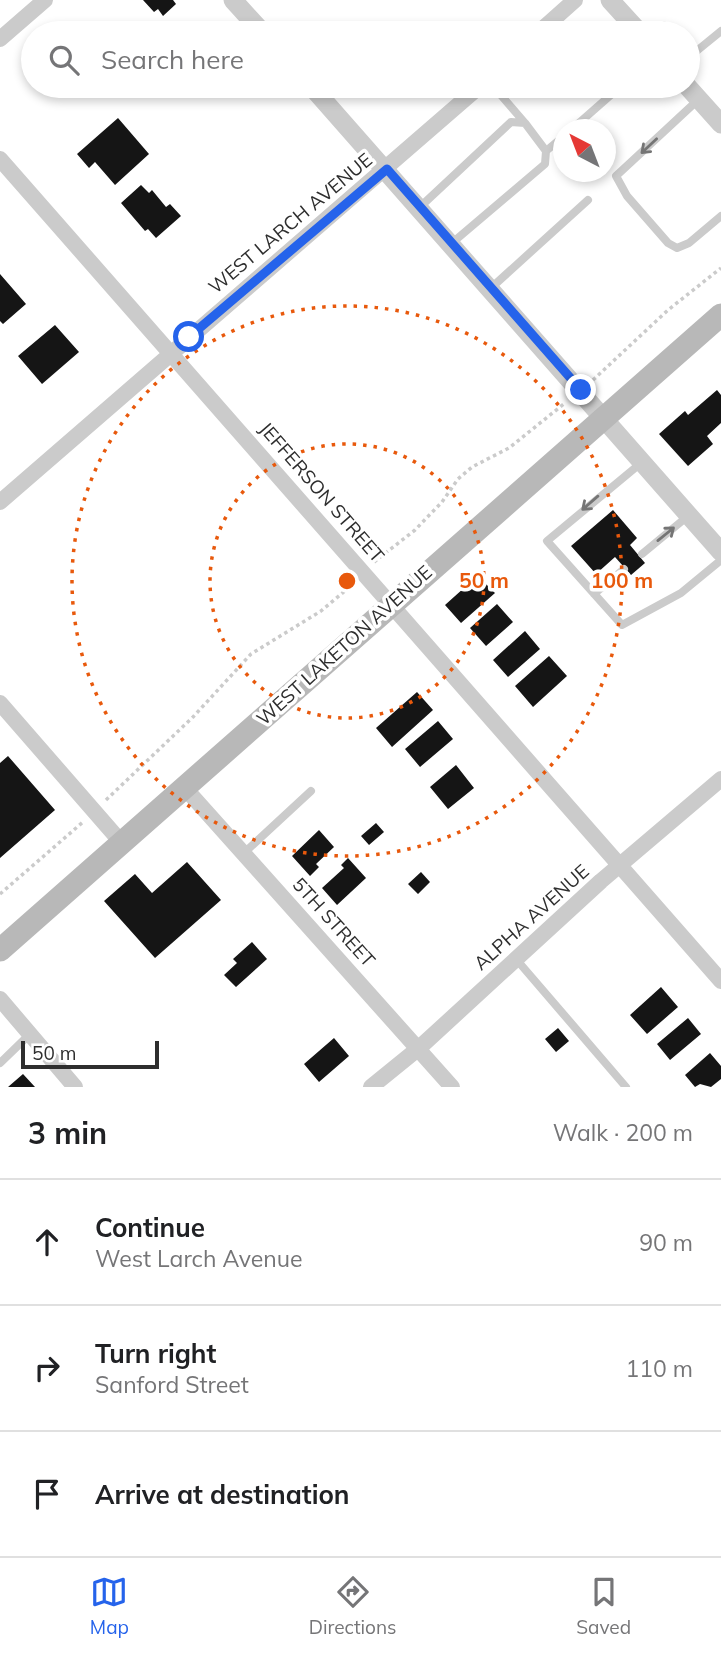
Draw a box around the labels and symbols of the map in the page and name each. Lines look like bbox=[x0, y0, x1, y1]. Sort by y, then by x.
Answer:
north arrow bbox=[553, 119, 616, 182]
one-way arrow bbox=[641, 137, 658, 154]
street label: WEST LARCH AVENUE bbox=[203, 148, 377, 298]
route start bbox=[173, 321, 204, 352]
route end bbox=[565, 374, 596, 405]
street label: JEFFERSON STREET bbox=[254, 417, 390, 568]
one-way arrow bbox=[582, 495, 600, 511]
one-way arrow bbox=[656, 526, 674, 542]
street label: WEST LAKETON AVENUE bbox=[251, 560, 437, 730]
text: 50 m bbox=[459, 567, 509, 593]
text: 100 m bbox=[591, 567, 653, 593]
centre of rings bbox=[335, 569, 359, 593]
street label: ALPHA AVENUE bbox=[468, 859, 594, 975]
street label: 5TH STREET bbox=[288, 872, 381, 972]
scale bar bbox=[21, 1038, 159, 1070]

